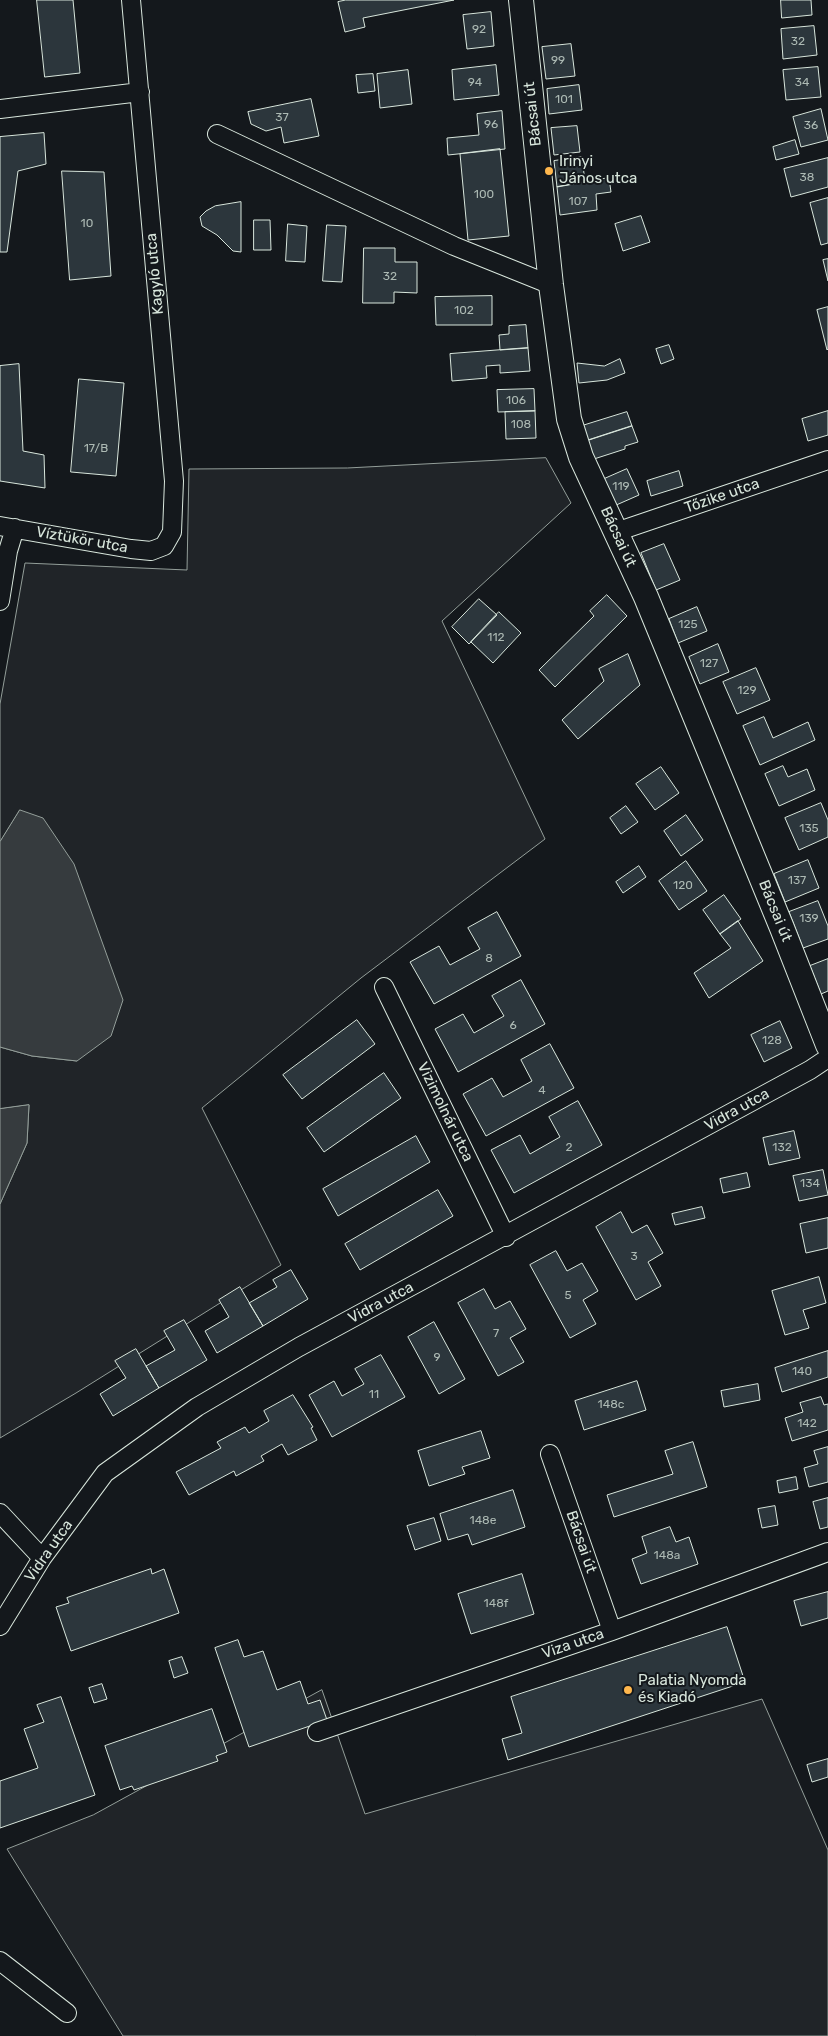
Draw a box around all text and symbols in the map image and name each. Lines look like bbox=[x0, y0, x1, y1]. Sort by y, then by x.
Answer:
house number: 92 bbox=[472, 23, 486, 37]
house number: 32 bbox=[791, 35, 805, 49]
house number: 99 bbox=[551, 54, 565, 68]
house number: 94 bbox=[468, 76, 482, 90]
house number: 34 bbox=[795, 76, 809, 90]
street label: Bácsai út bbox=[521, 81, 545, 147]
house number: 101 bbox=[555, 93, 573, 107]
house number: 37 bbox=[275, 111, 289, 125]
house number: 96 bbox=[484, 118, 498, 132]
house number: 36 bbox=[804, 119, 818, 133]
place label: Irinyi János utca bbox=[559, 153, 637, 188]
marker: Irinyi János utca bbox=[543, 165, 555, 177]
house number: 38 bbox=[800, 171, 814, 185]
house number: 100 bbox=[474, 188, 494, 202]
house number: 107 bbox=[569, 195, 587, 209]
house number: 10 bbox=[81, 217, 93, 231]
street label: Kagyló utca bbox=[142, 232, 168, 316]
house number: 32 bbox=[383, 270, 397, 284]
house number: 102 bbox=[454, 304, 474, 318]
house number: 106 bbox=[506, 394, 526, 408]
house number: 108 bbox=[511, 418, 531, 432]
house number: 17/B bbox=[84, 442, 108, 456]
street label: Tőzike utca bbox=[682, 475, 762, 517]
house number: 119 bbox=[612, 480, 630, 494]
street label: Bácsai út bbox=[596, 504, 640, 570]
street label: Víztükör utca bbox=[35, 523, 129, 557]
house number: 125 bbox=[678, 618, 698, 632]
house number: 112 bbox=[487, 631, 505, 645]
house number: 127 bbox=[700, 657, 718, 671]
house number: 129 bbox=[737, 684, 757, 698]
house number: 135 bbox=[799, 822, 819, 836]
house number: 137 bbox=[788, 874, 806, 888]
street label: Bácsai út bbox=[755, 878, 795, 944]
house number: 120 bbox=[673, 879, 693, 893]
house number: 139 bbox=[799, 912, 819, 926]
house number: 8 bbox=[485, 952, 493, 966]
house number: 6 bbox=[509, 1019, 517, 1033]
house number: 128 bbox=[762, 1034, 782, 1048]
street label: Vizimolnár utca bbox=[413, 1059, 477, 1165]
house number: 4 bbox=[538, 1084, 546, 1098]
street label: Vidra utca bbox=[701, 1085, 773, 1135]
house number: 2 bbox=[565, 1141, 573, 1155]
house number: 132 bbox=[772, 1141, 792, 1155]
house number: 134 bbox=[800, 1177, 820, 1191]
house number: 3 bbox=[630, 1250, 638, 1264]
street label: Vidra utca bbox=[345, 1278, 417, 1328]
house number: 5 bbox=[564, 1289, 572, 1303]
house number: 7 bbox=[493, 1327, 499, 1341]
house number: 9 bbox=[433, 1351, 441, 1365]
house number: 140 bbox=[792, 1365, 812, 1379]
house number: 11 bbox=[369, 1388, 379, 1402]
house number: 148c bbox=[598, 1398, 624, 1412]
house number: 142 bbox=[797, 1417, 817, 1431]
street label: Bácsai út bbox=[562, 1508, 600, 1576]
house number: 148e bbox=[470, 1514, 496, 1528]
street label: Vidra utca bbox=[21, 1517, 77, 1585]
house number: 148a bbox=[654, 1549, 680, 1563]
house number: 148f bbox=[484, 1597, 508, 1611]
street label: Viza utca bbox=[540, 1625, 606, 1663]
place label: Palatia Nyomda és Kiadó bbox=[638, 1672, 747, 1707]
marker: Palatia Nyomda és Kiadó bbox=[622, 1684, 634, 1696]

